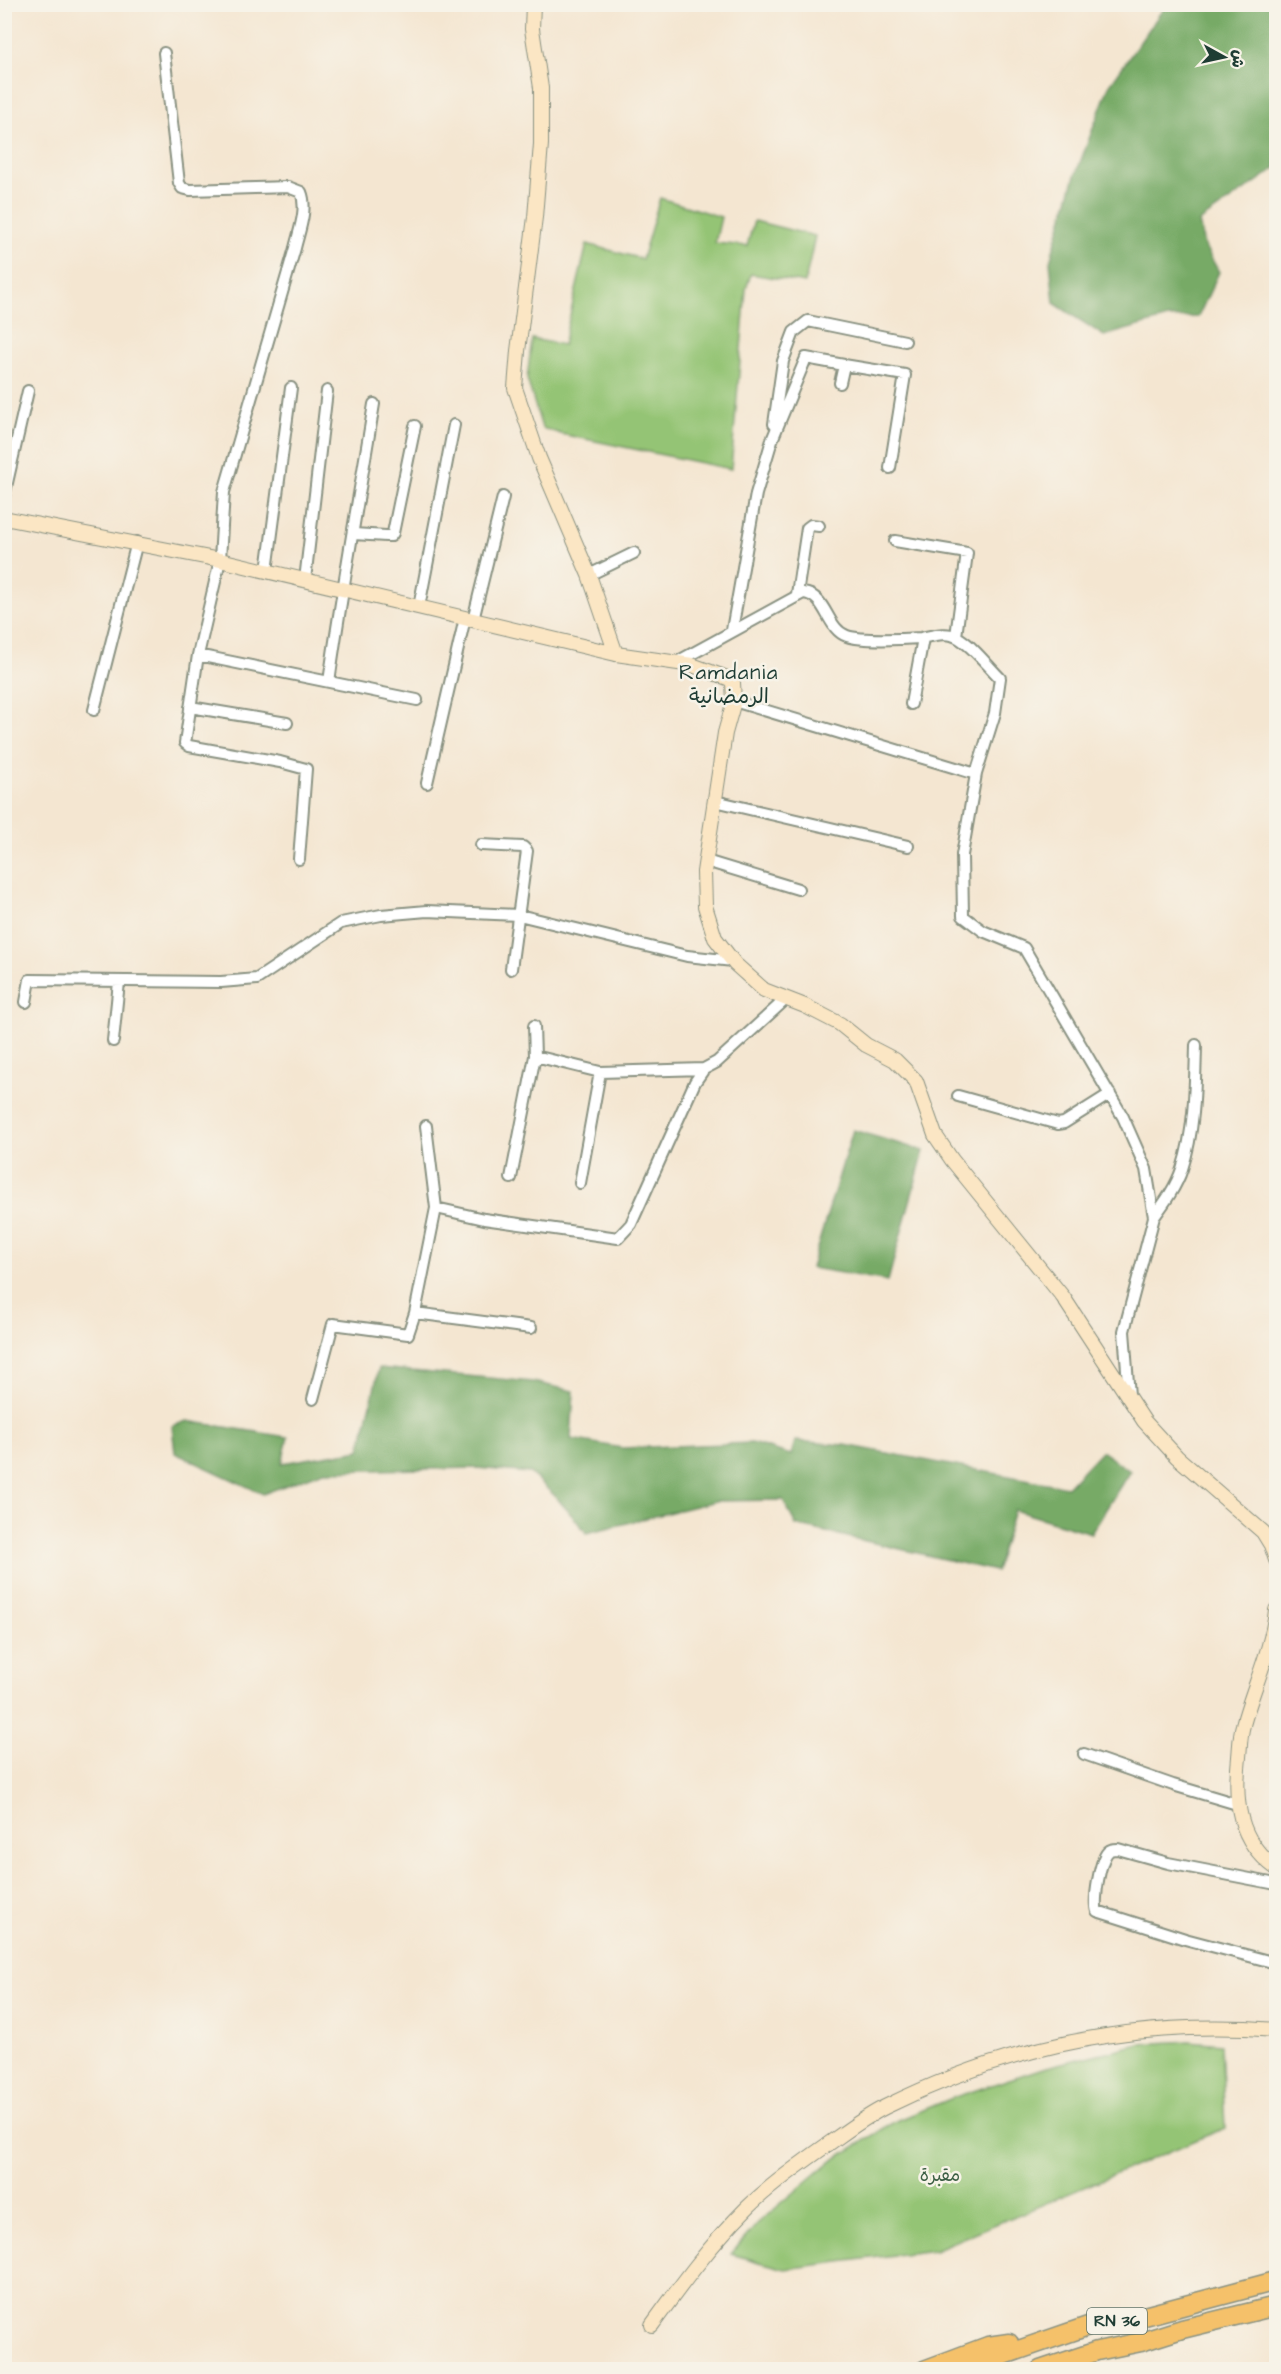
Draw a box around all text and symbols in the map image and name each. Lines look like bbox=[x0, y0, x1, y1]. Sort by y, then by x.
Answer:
north arrow bbox=[1194, 27, 1254, 87]
text: ش bbox=[1226, 49, 1250, 69]
district label: Ramdania الرمضانية bbox=[679, 658, 779, 711]
park label: مقبرة bbox=[920, 2163, 960, 2188]
road number: RN 36 bbox=[1087, 2308, 1147, 2334]

